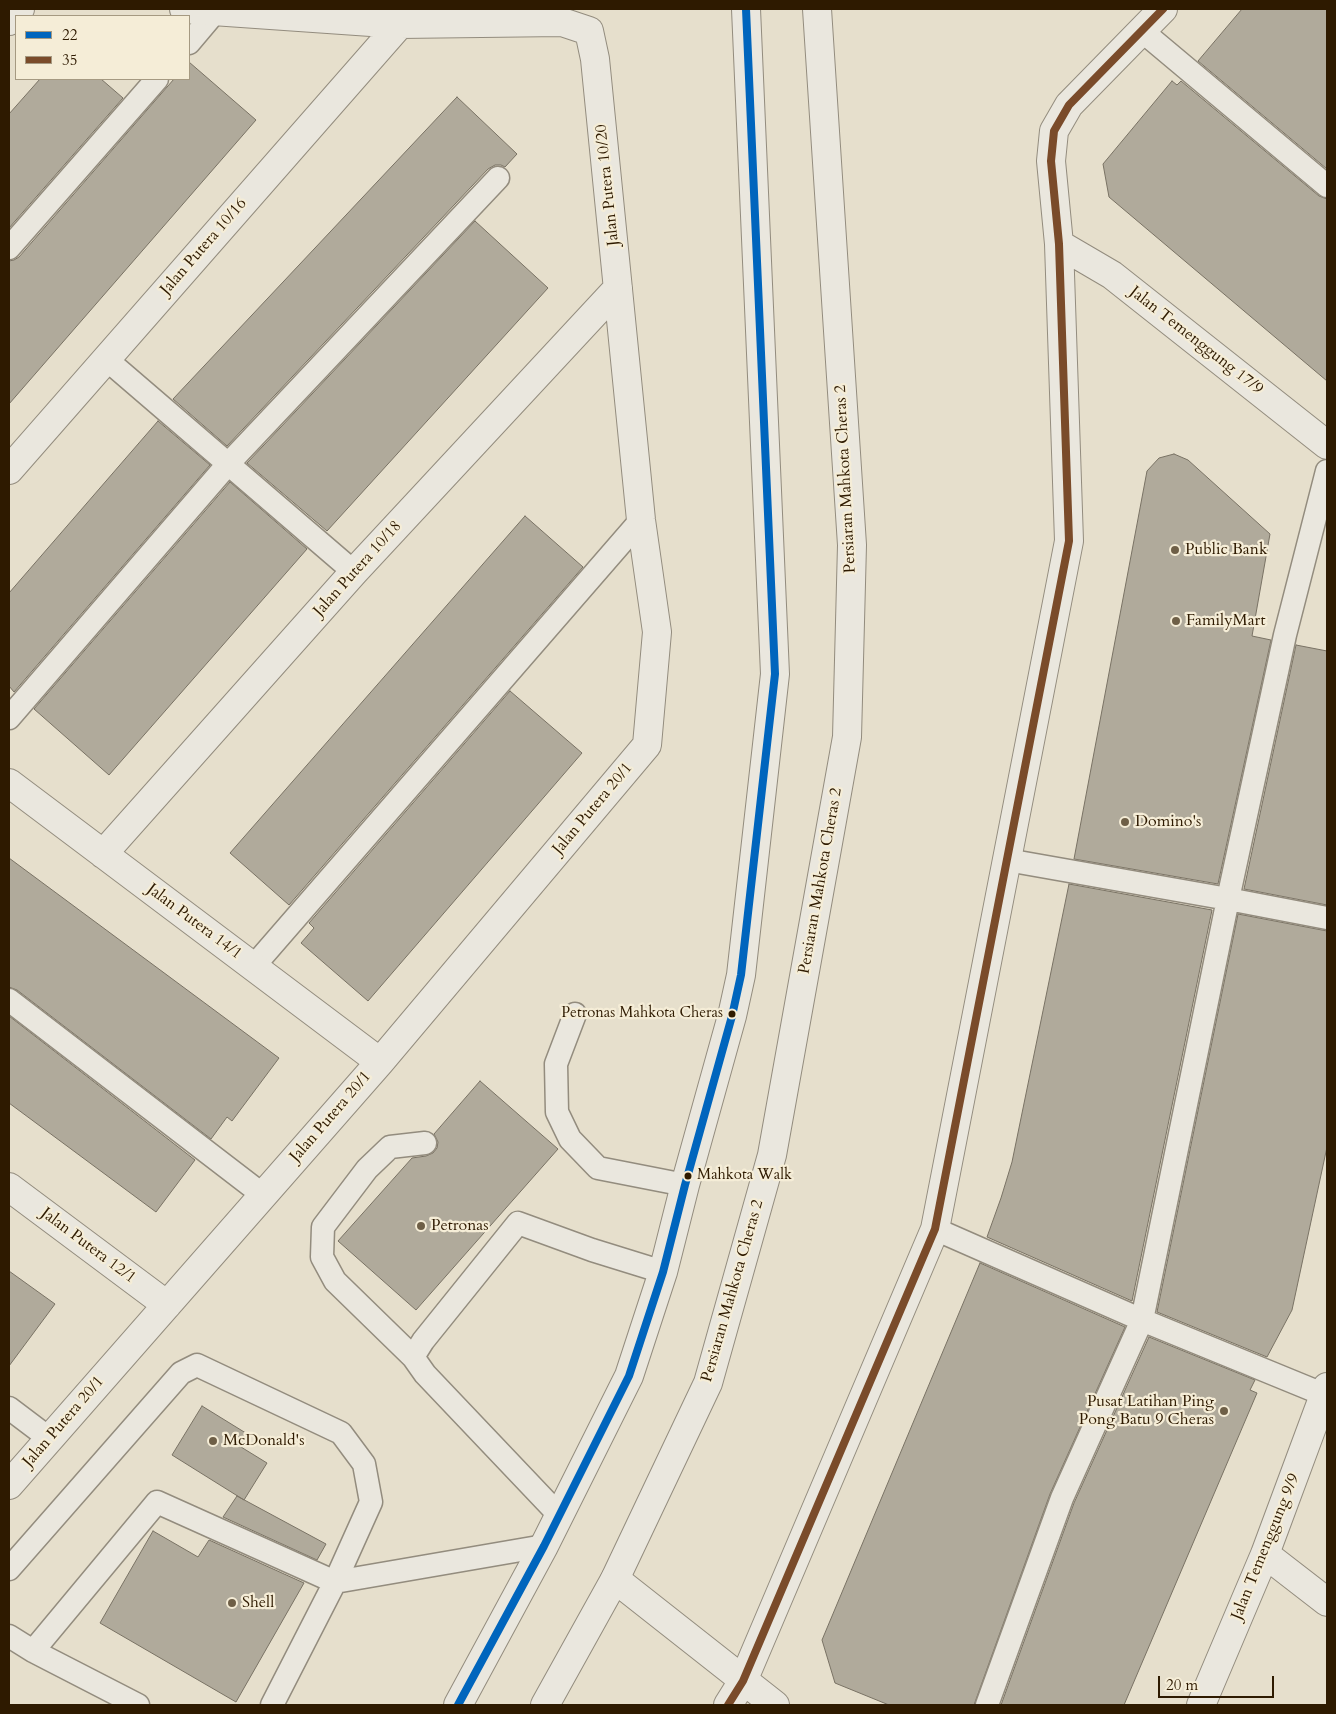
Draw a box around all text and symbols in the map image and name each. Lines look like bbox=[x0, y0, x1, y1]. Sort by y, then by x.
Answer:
legend bbox=[15, 15, 190, 80]
text: 22 bbox=[62, 25, 77, 45]
text: 35 bbox=[62, 50, 77, 70]
street label: Jalan Putera 10/20 bbox=[592, 123, 624, 247]
street label: Jalan Putera 10/16 bbox=[157, 195, 251, 299]
street label: Jalan Temenggung 17/9 bbox=[1125, 283, 1267, 399]
street label: Persiaran Mahkota Cheras 2 bbox=[831, 384, 861, 574]
street label: Jalan Putera 10/18 bbox=[310, 517, 406, 621]
place label: Public Bank bbox=[1185, 540, 1267, 560]
marker: Public Bank bbox=[1169, 544, 1181, 556]
place label: FamilyMart bbox=[1186, 611, 1265, 631]
marker: FamilyMart bbox=[1170, 615, 1182, 627]
street label: Jalan Putera 20/1 bbox=[549, 759, 637, 859]
street label: Persiaran Mahkota Cheras 2 bbox=[795, 786, 847, 976]
place label: Domino's bbox=[1135, 812, 1201, 832]
marker: Domino's bbox=[1119, 816, 1131, 828]
street label: Jalan Putera 14/1 bbox=[143, 880, 245, 964]
place label: Petronas Mahkota Cheras bbox=[561, 1005, 723, 1023]
marker: Petronas Mahkota Cheras bbox=[727, 1009, 737, 1019]
street label: Jalan Putera 20/1 bbox=[286, 1068, 376, 1166]
place label: Mahkota Walk bbox=[697, 1167, 792, 1185]
marker: Mahkota Walk bbox=[683, 1171, 693, 1181]
street label: Persiaran Mahkota Cheras 2 bbox=[698, 1198, 768, 1384]
street label: Jalan Putera 12/1 bbox=[37, 1204, 139, 1288]
place label: Petronas bbox=[431, 1216, 489, 1236]
marker: Petronas bbox=[415, 1220, 427, 1232]
street label: Jalan Putera 20/1 bbox=[19, 1373, 109, 1471]
place label: Pusat Latihan Ping Pong Batu 9 Cheras bbox=[1079, 1392, 1214, 1430]
marker: Pusat Latihan Ping Pong Batu 9 Cheras bbox=[1218, 1405, 1230, 1417]
place label: McDonald's bbox=[223, 1431, 305, 1451]
marker: McDonald's bbox=[207, 1435, 219, 1447]
street label: Jalan Temenggung 9/9 bbox=[1228, 1471, 1304, 1623]
place label: Shell bbox=[242, 1593, 274, 1613]
marker: Shell bbox=[226, 1597, 238, 1609]
scale bar bbox=[1161, 1666, 1277, 1698]
text: 20 m bbox=[1166, 1675, 1198, 1695]

